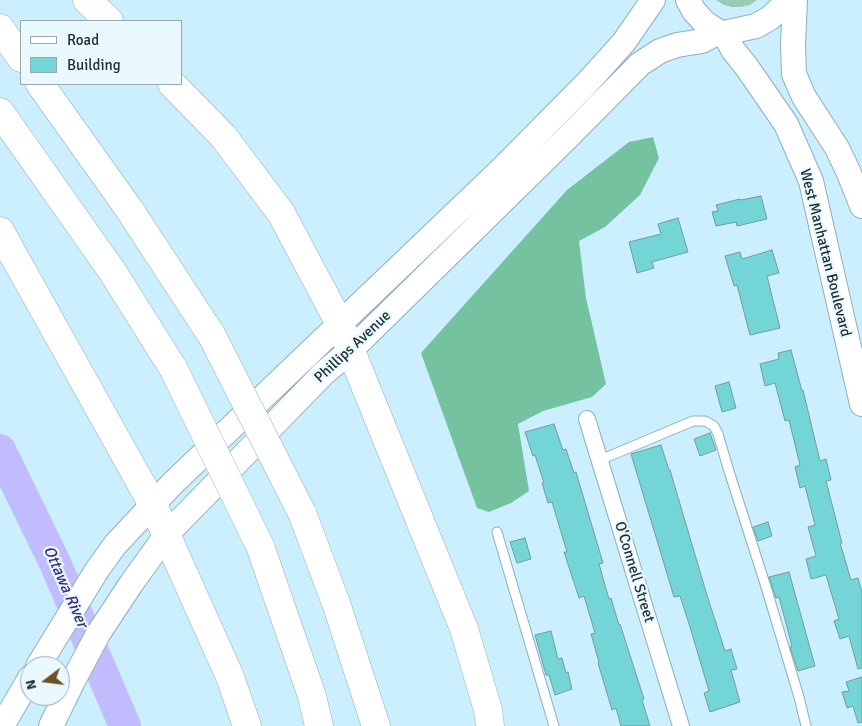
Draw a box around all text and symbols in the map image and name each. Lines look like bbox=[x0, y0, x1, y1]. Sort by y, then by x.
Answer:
legend bbox=[20, 20, 182, 85]
text: Road bbox=[67, 31, 99, 49]
text: Building bbox=[67, 56, 121, 74]
street label: West Manhattan Boulevard bbox=[795, 167, 855, 339]
street label: Phillips Avenue bbox=[311, 307, 395, 387]
street label: O'Connell Street bbox=[610, 519, 658, 625]
water label: Ottawa River bbox=[38, 543, 92, 631]
north arrow bbox=[20, 656, 70, 706]
text: N bbox=[22, 678, 40, 692]

